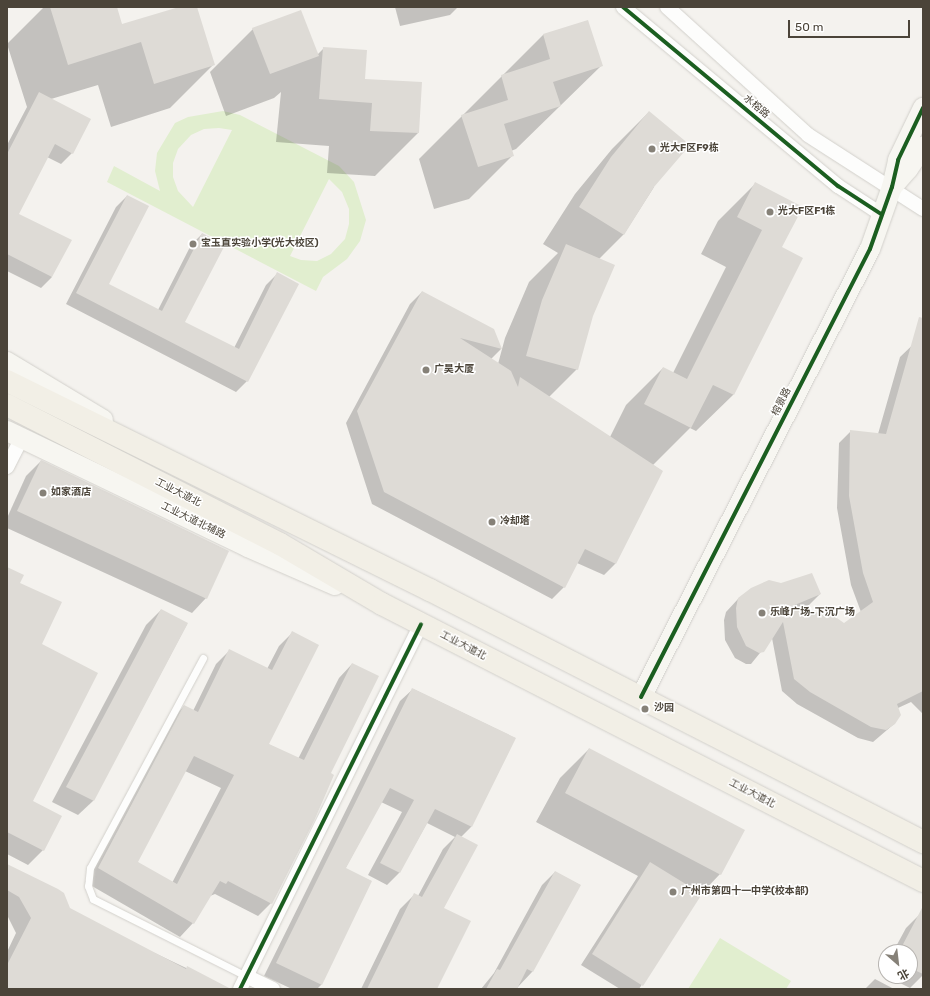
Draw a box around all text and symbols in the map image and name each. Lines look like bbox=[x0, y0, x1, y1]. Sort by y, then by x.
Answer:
scale bar bbox=[790, 12, 912, 38]
text: 50 m bbox=[795, 20, 823, 34]
street label: 水榕路 bbox=[741, 93, 771, 121]
place label: 光大F区F9栋 bbox=[660, 143, 719, 155]
marker: 光大F区F9栋 bbox=[647, 144, 657, 154]
place label: 光大F区F1栋 bbox=[778, 206, 835, 218]
marker: 光大F区F1栋 bbox=[765, 207, 775, 217]
place label: 宝玉直实验小学(光大校区) bbox=[201, 238, 319, 250]
marker: 宝玉直实验小学(光大校区) bbox=[188, 239, 198, 249]
place label: 广昊大厦 bbox=[434, 364, 474, 376]
marker: 广昊大厦 bbox=[421, 365, 431, 375]
street label: 榕景路 bbox=[770, 386, 794, 418]
street label: 工业大道北 bbox=[153, 476, 203, 510]
place label: 如家酒店 bbox=[51, 487, 91, 499]
marker: 如家酒店 bbox=[38, 488, 48, 498]
street label: 工业大道北辅路 bbox=[159, 500, 227, 542]
place label: 冷却塔 bbox=[500, 516, 530, 528]
marker: 冷却塔 bbox=[487, 517, 497, 527]
place label: 乐峰广场-下沉广场 bbox=[770, 607, 855, 619]
marker: 乐峰广场-下沉广场 bbox=[757, 608, 767, 618]
street label: 工业大道北 bbox=[438, 629, 488, 663]
marker: 沙园 bbox=[639, 703, 651, 715]
place label: 沙园 bbox=[654, 703, 674, 715]
street label: 工业大道北 bbox=[727, 777, 777, 811]
place label: 广州市第四十一中学(校本部) bbox=[681, 886, 809, 898]
marker: 广州市第四十一中学(校本部) bbox=[668, 887, 678, 897]
north arrow bbox=[878, 944, 918, 984]
text: 北 bbox=[895, 966, 911, 982]

